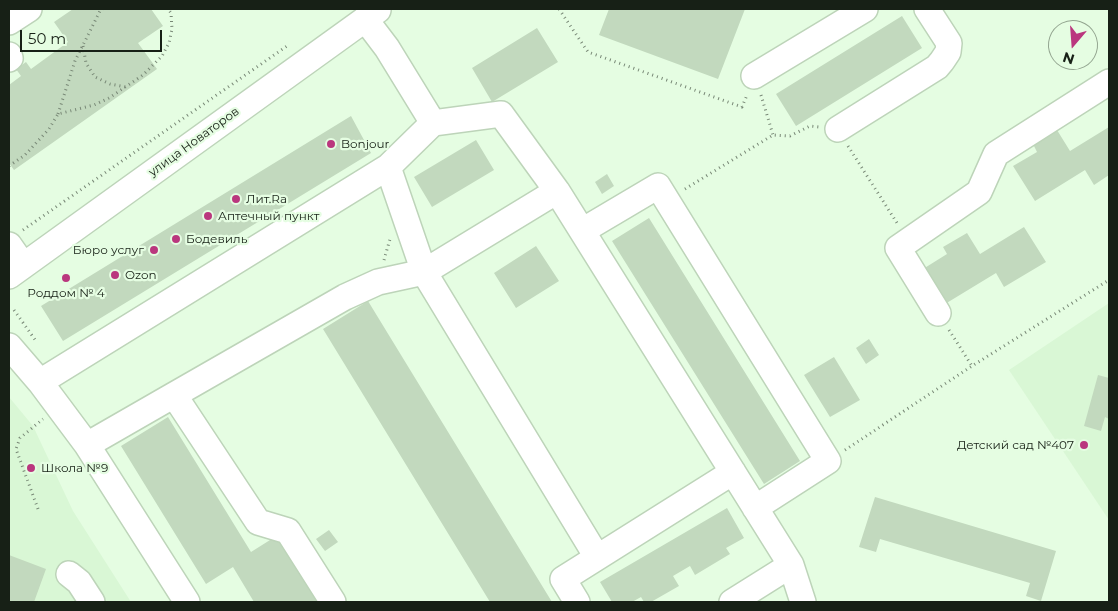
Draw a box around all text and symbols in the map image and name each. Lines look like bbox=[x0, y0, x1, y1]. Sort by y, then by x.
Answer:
scale bar bbox=[22, 20, 165, 52]
north arrow bbox=[1048, 20, 1098, 70]
text: 50 m bbox=[28, 29, 66, 48]
text: N bbox=[1061, 48, 1077, 69]
street label: улица Новаторов bbox=[146, 104, 242, 180]
place label: Bonjour bbox=[341, 137, 389, 151]
marker: Bonjour bbox=[325, 138, 337, 150]
place label: Лит.Ra bbox=[246, 192, 287, 206]
marker: Лит.Ra bbox=[230, 193, 242, 205]
place label: Аптечный пункт bbox=[218, 209, 319, 223]
marker: Аптечный пункт bbox=[202, 210, 214, 222]
place label: Бодевиль bbox=[186, 232, 247, 246]
marker: Бодевиль bbox=[170, 233, 182, 245]
place label: Бюро услуг bbox=[73, 243, 144, 257]
marker: Бюро услуг bbox=[148, 244, 160, 256]
place label: Ozon bbox=[125, 268, 157, 282]
marker: Ozon bbox=[109, 269, 121, 281]
marker: Роддом № 4 bbox=[60, 272, 72, 284]
place label: Роддом № 4 bbox=[27, 286, 105, 300]
place label: Детский сад №407 bbox=[957, 438, 1074, 452]
marker: Детский сад №407 bbox=[1078, 439, 1090, 451]
place label: Школа №9 bbox=[41, 461, 108, 475]
marker: Школа №9 bbox=[25, 462, 37, 474]

